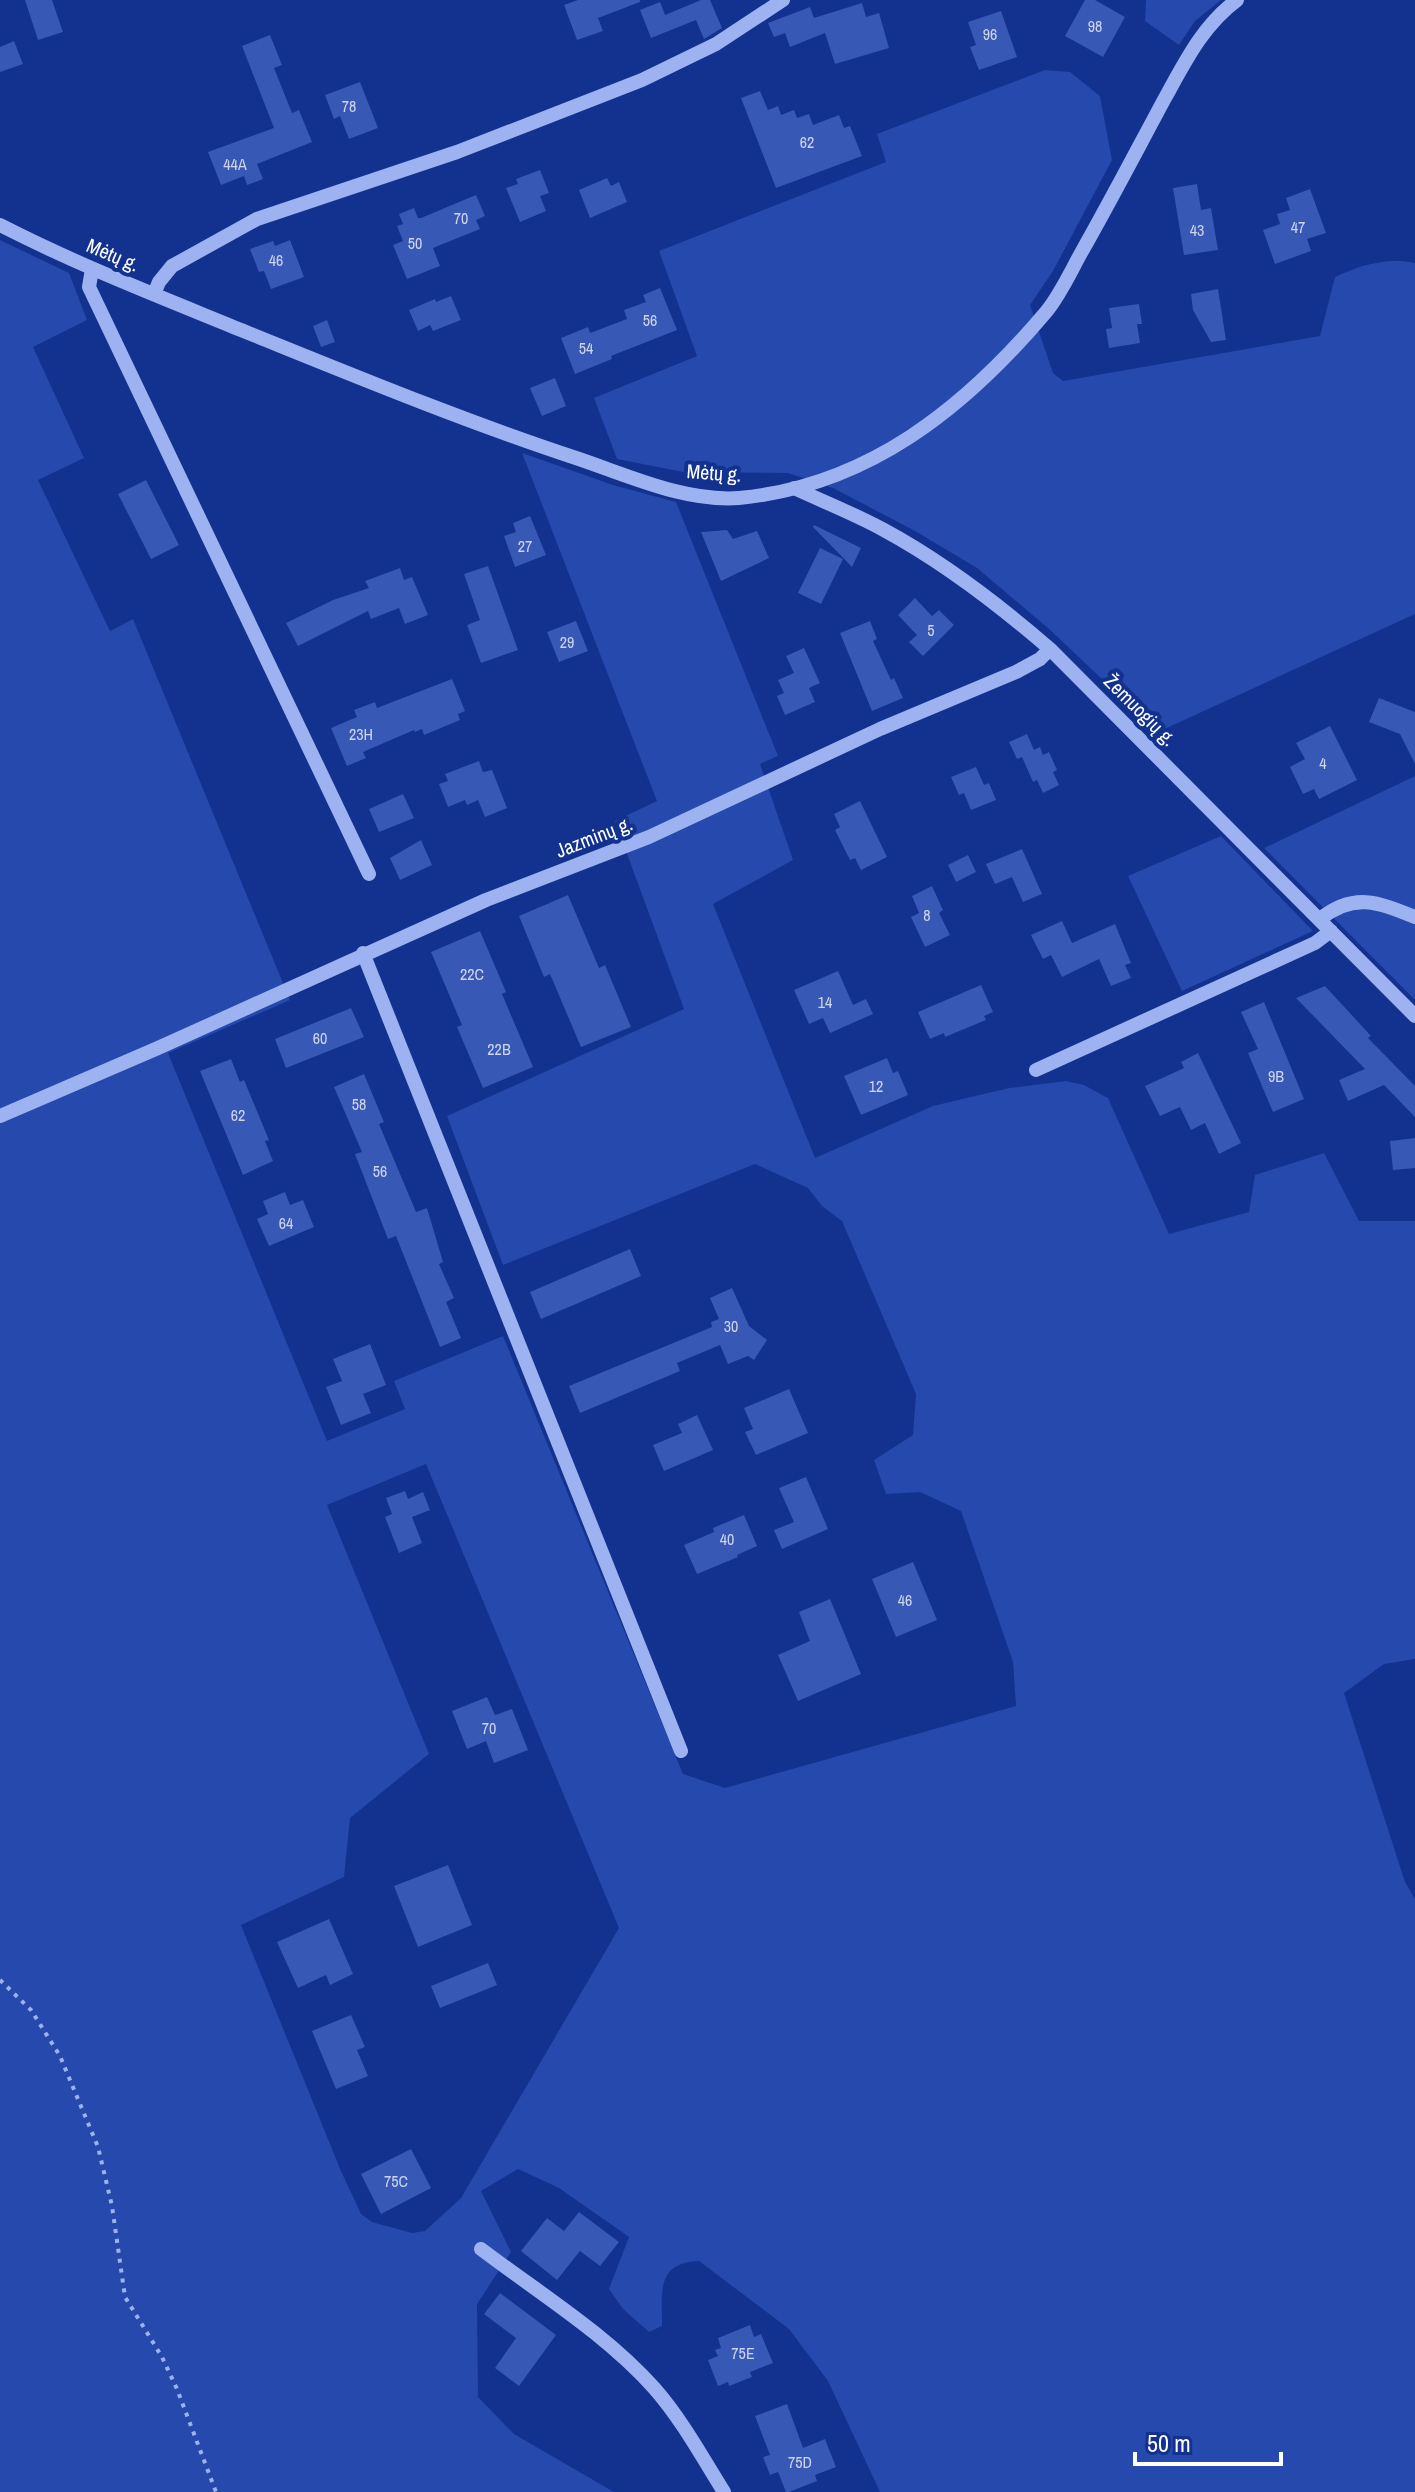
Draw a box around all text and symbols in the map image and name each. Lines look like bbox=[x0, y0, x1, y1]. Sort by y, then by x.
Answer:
house number: 98 bbox=[1088, 15, 1102, 37]
house number: 96 bbox=[983, 23, 997, 45]
house number: 78 bbox=[342, 95, 356, 117]
house number: 62 bbox=[800, 131, 814, 153]
house number: 44A bbox=[223, 153, 247, 175]
house number: 70 bbox=[454, 207, 468, 229]
house number: 47 bbox=[1291, 216, 1305, 238]
house number: 43 bbox=[1190, 219, 1204, 241]
street label: Mėtų g. bbox=[83, 231, 144, 278]
house number: 50 bbox=[408, 232, 422, 254]
house number: 46 bbox=[269, 249, 283, 271]
house number: 56 bbox=[643, 309, 657, 331]
house number: 54 bbox=[579, 337, 593, 359]
street label: Mėtų g. bbox=[686, 457, 742, 488]
house number: 27 bbox=[518, 535, 532, 557]
house number: 5 bbox=[927, 619, 935, 641]
house number: 29 bbox=[560, 631, 574, 653]
street label: Žemuogių g. bbox=[1098, 668, 1182, 752]
house number: 23H bbox=[349, 723, 373, 745]
house number: 4 bbox=[1319, 752, 1327, 774]
street label: Jazminų g. bbox=[552, 810, 636, 864]
house number: 8 bbox=[923, 904, 931, 926]
house number: 22C bbox=[460, 963, 484, 985]
house number: 14 bbox=[818, 991, 832, 1013]
house number: 60 bbox=[313, 1027, 327, 1049]
house number: 22B bbox=[487, 1038, 511, 1060]
house number: 9B bbox=[1268, 1065, 1284, 1087]
house number: 12 bbox=[869, 1075, 883, 1097]
house number: 58 bbox=[352, 1093, 366, 1115]
house number: 62 bbox=[231, 1104, 245, 1126]
house number: 56 bbox=[373, 1160, 387, 1182]
house number: 64 bbox=[279, 1212, 293, 1234]
house number: 30 bbox=[724, 1315, 738, 1337]
house number: 40 bbox=[720, 1528, 734, 1550]
house number: 46 bbox=[898, 1589, 912, 1611]
house number: 70 bbox=[482, 1717, 496, 1739]
house number: 75C bbox=[384, 2170, 408, 2192]
house number: 75E bbox=[731, 2342, 755, 2364]
scale bar bbox=[1135, 2416, 1281, 2466]
text: 50 m bbox=[1147, 2427, 1191, 2459]
house number: 75D bbox=[788, 2451, 812, 2473]

